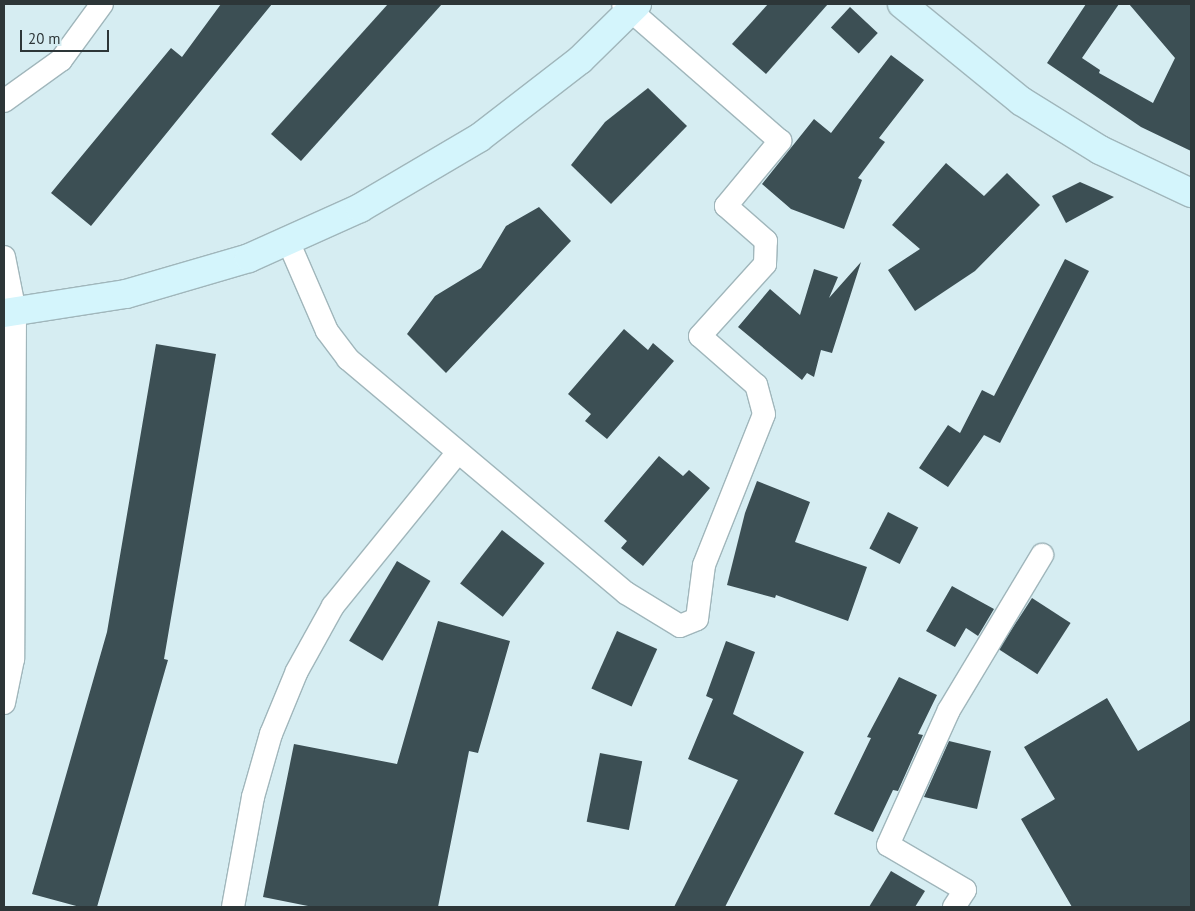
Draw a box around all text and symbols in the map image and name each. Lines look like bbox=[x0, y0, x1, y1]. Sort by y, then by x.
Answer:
scale bar bbox=[22, 20, 111, 52]
text: 20 m bbox=[28, 29, 61, 48]

